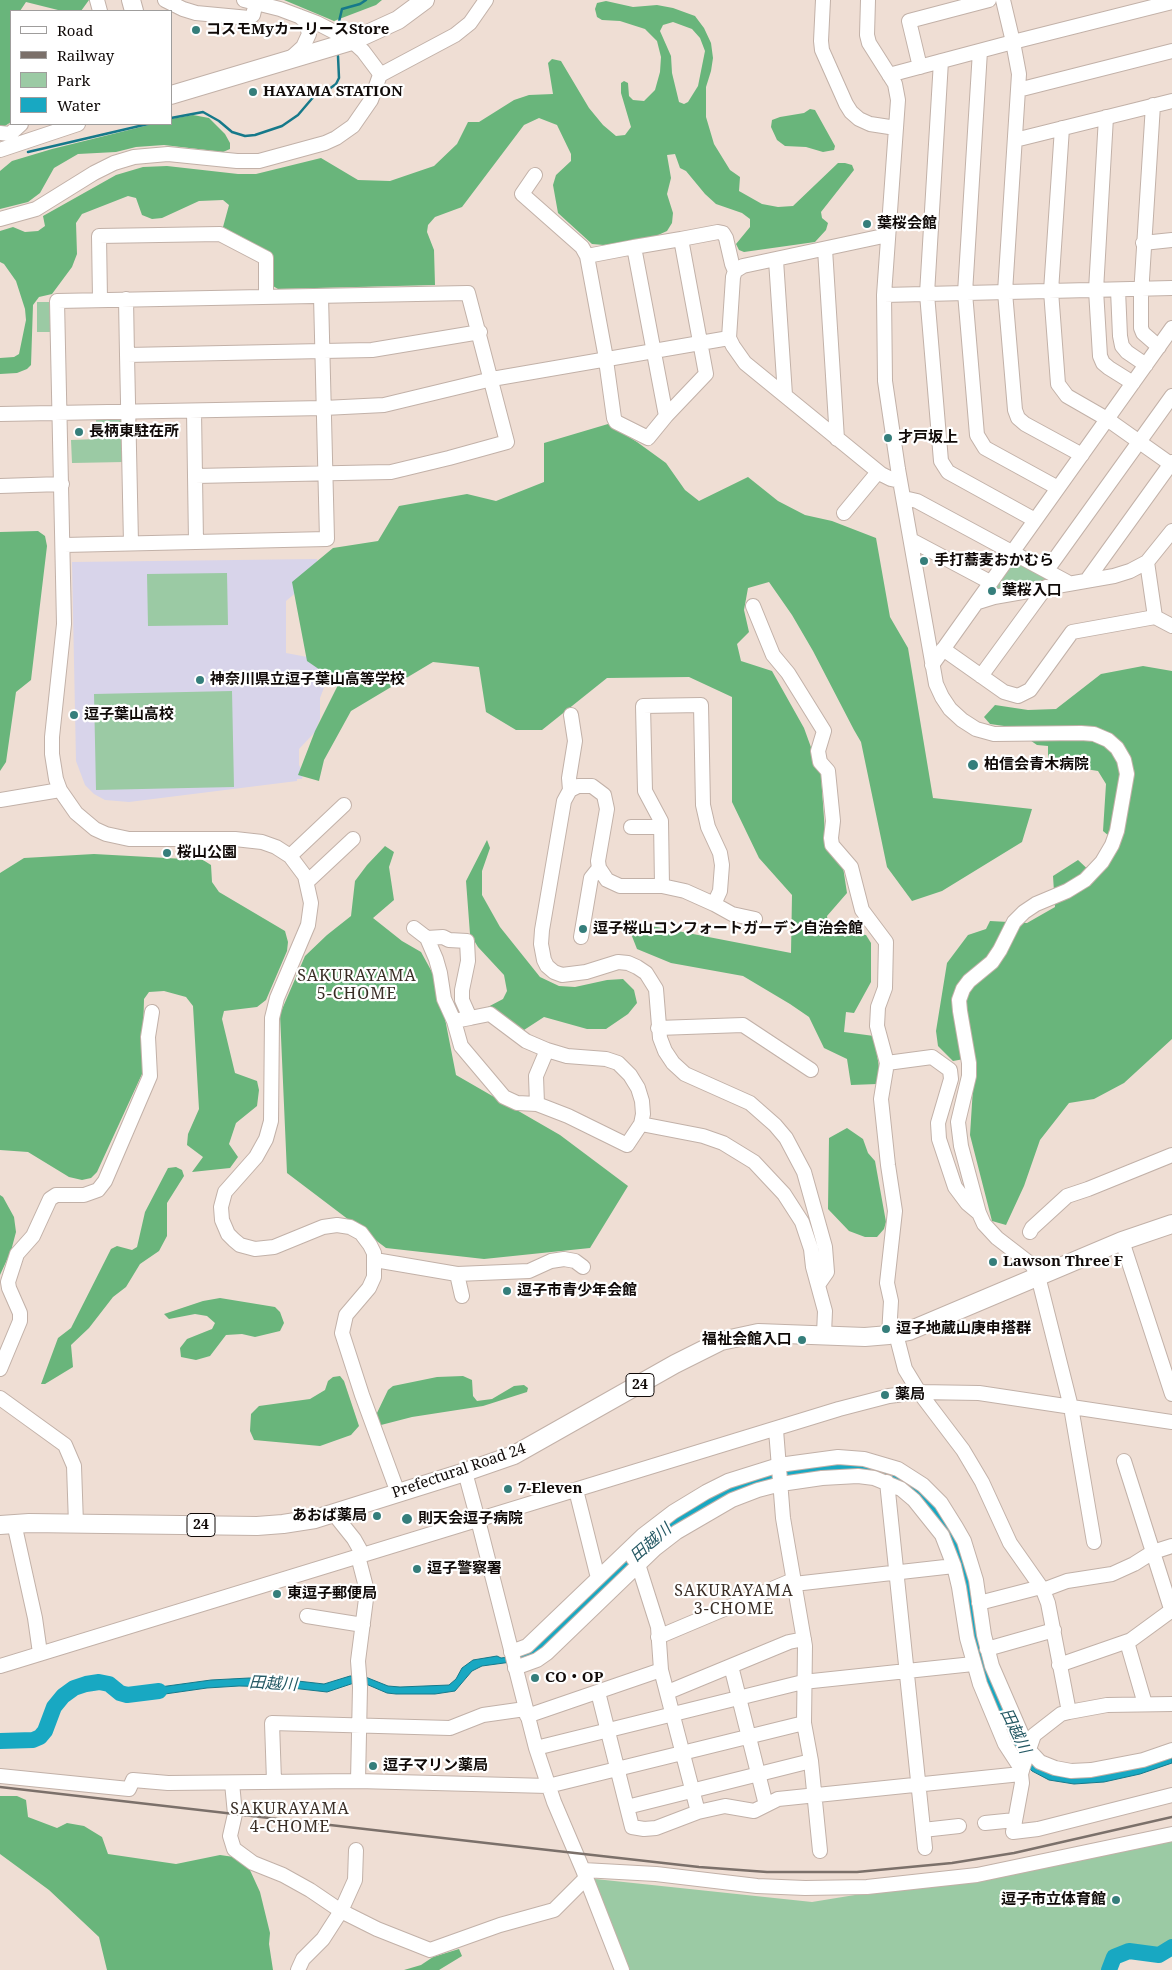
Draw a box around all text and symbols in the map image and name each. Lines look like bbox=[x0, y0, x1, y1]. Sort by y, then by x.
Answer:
legend bbox=[10, 10, 172, 125]
text: Road bbox=[57, 20, 93, 40]
place label: コスモMyカーリースStore bbox=[206, 21, 389, 39]
marker: コスモMyカーリースStore bbox=[190, 24, 202, 36]
text: Railway bbox=[57, 45, 114, 65]
text: Park bbox=[57, 70, 90, 90]
place label: HAYAMA STATION bbox=[263, 83, 403, 101]
marker: HAYAMA STATION bbox=[247, 86, 259, 98]
text: Water bbox=[57, 95, 100, 115]
place label: 葉桜会館 bbox=[877, 215, 937, 233]
marker: 葉桜会館 bbox=[861, 218, 873, 230]
place label: 長柄東駐在所 bbox=[89, 423, 179, 441]
marker: 長柄東駐在所 bbox=[73, 426, 85, 438]
place label: 才戸坂上 bbox=[898, 429, 958, 447]
marker: 才戸坂上 bbox=[882, 432, 894, 444]
place label: 手打蕎麦おかむら bbox=[934, 552, 1054, 570]
marker: 手打蕎麦おかむら bbox=[918, 555, 930, 567]
place label: 葉桜入口 bbox=[1002, 582, 1062, 600]
marker: 葉桜入口 bbox=[986, 585, 998, 597]
place label: 神奈川県立逗子葉山高等学校 bbox=[210, 671, 405, 689]
marker: 神奈川県立逗子葉山高等学校 bbox=[194, 674, 206, 686]
place label: 逗子葉山高校 bbox=[84, 706, 174, 724]
marker: 逗子葉山高校 bbox=[68, 709, 80, 721]
place label: 柏信会青木病院 bbox=[984, 756, 1089, 774]
marker: 柏信会青木病院 bbox=[966, 758, 980, 772]
place label: 桜山公園 bbox=[177, 844, 237, 862]
marker: 桜山公園 bbox=[161, 847, 173, 859]
place label: 逗子桜山コンフォートガーデン自治会館 bbox=[593, 920, 863, 938]
marker: 逗子桜山コンフォートガーデン自治会館 bbox=[577, 923, 589, 935]
district label: SAKURAYAMA 5-CHOME bbox=[296, 966, 418, 1004]
place label: Lawson Three F bbox=[1003, 1253, 1123, 1271]
marker: Lawson Three F bbox=[987, 1256, 999, 1268]
place label: 逗子市青少年会館 bbox=[517, 1282, 637, 1300]
marker: 逗子市青少年会館 bbox=[501, 1285, 513, 1297]
place label: 逗子地蔵山庚申搭群 bbox=[896, 1320, 1031, 1338]
marker: 逗子地蔵山庚申搭群 bbox=[880, 1323, 892, 1335]
place label: 福祉会館入口 bbox=[702, 1331, 792, 1349]
marker: 福祉会館入口 bbox=[796, 1334, 808, 1346]
road number: 24 bbox=[626, 1374, 654, 1396]
place label: 薬局 bbox=[895, 1386, 925, 1404]
marker: 薬局 bbox=[879, 1389, 891, 1401]
street label: Prefectural Road 24 bbox=[390, 1440, 528, 1502]
place label: 7-Eleven bbox=[518, 1480, 582, 1498]
marker: 7-Eleven bbox=[502, 1483, 514, 1495]
place label: あおば薬局 bbox=[292, 1507, 367, 1525]
marker: あおば薬局 bbox=[371, 1510, 383, 1522]
place label: 則天会逗子病院 bbox=[418, 1510, 523, 1528]
marker: 則天会逗子病院 bbox=[400, 1512, 414, 1526]
road number: 24 bbox=[187, 1514, 215, 1536]
water label: 田越川 bbox=[627, 1520, 675, 1566]
place label: 逗子警察署 bbox=[427, 1560, 502, 1578]
marker: 逗子警察署 bbox=[411, 1563, 423, 1575]
district label: SAKURAYAMA 3-CHOME bbox=[673, 1581, 795, 1619]
place label: 東逗子郵便局 bbox=[287, 1585, 377, 1603]
marker: 東逗子郵便局 bbox=[271, 1588, 283, 1600]
place label: CO・OP bbox=[545, 1669, 603, 1687]
marker: CO・OP bbox=[529, 1672, 541, 1684]
water label: 田越川 bbox=[249, 1673, 297, 1695]
water label: 田越川 bbox=[996, 1705, 1034, 1757]
place label: 逗子マリン薬局 bbox=[383, 1757, 488, 1775]
marker: 逗子マリン薬局 bbox=[367, 1760, 379, 1772]
district label: SAKURAYAMA 4-CHOME bbox=[229, 1799, 351, 1837]
place label: 逗子市立体育館 bbox=[1001, 1891, 1106, 1909]
marker: 逗子市立体育館 bbox=[1110, 1894, 1122, 1906]

